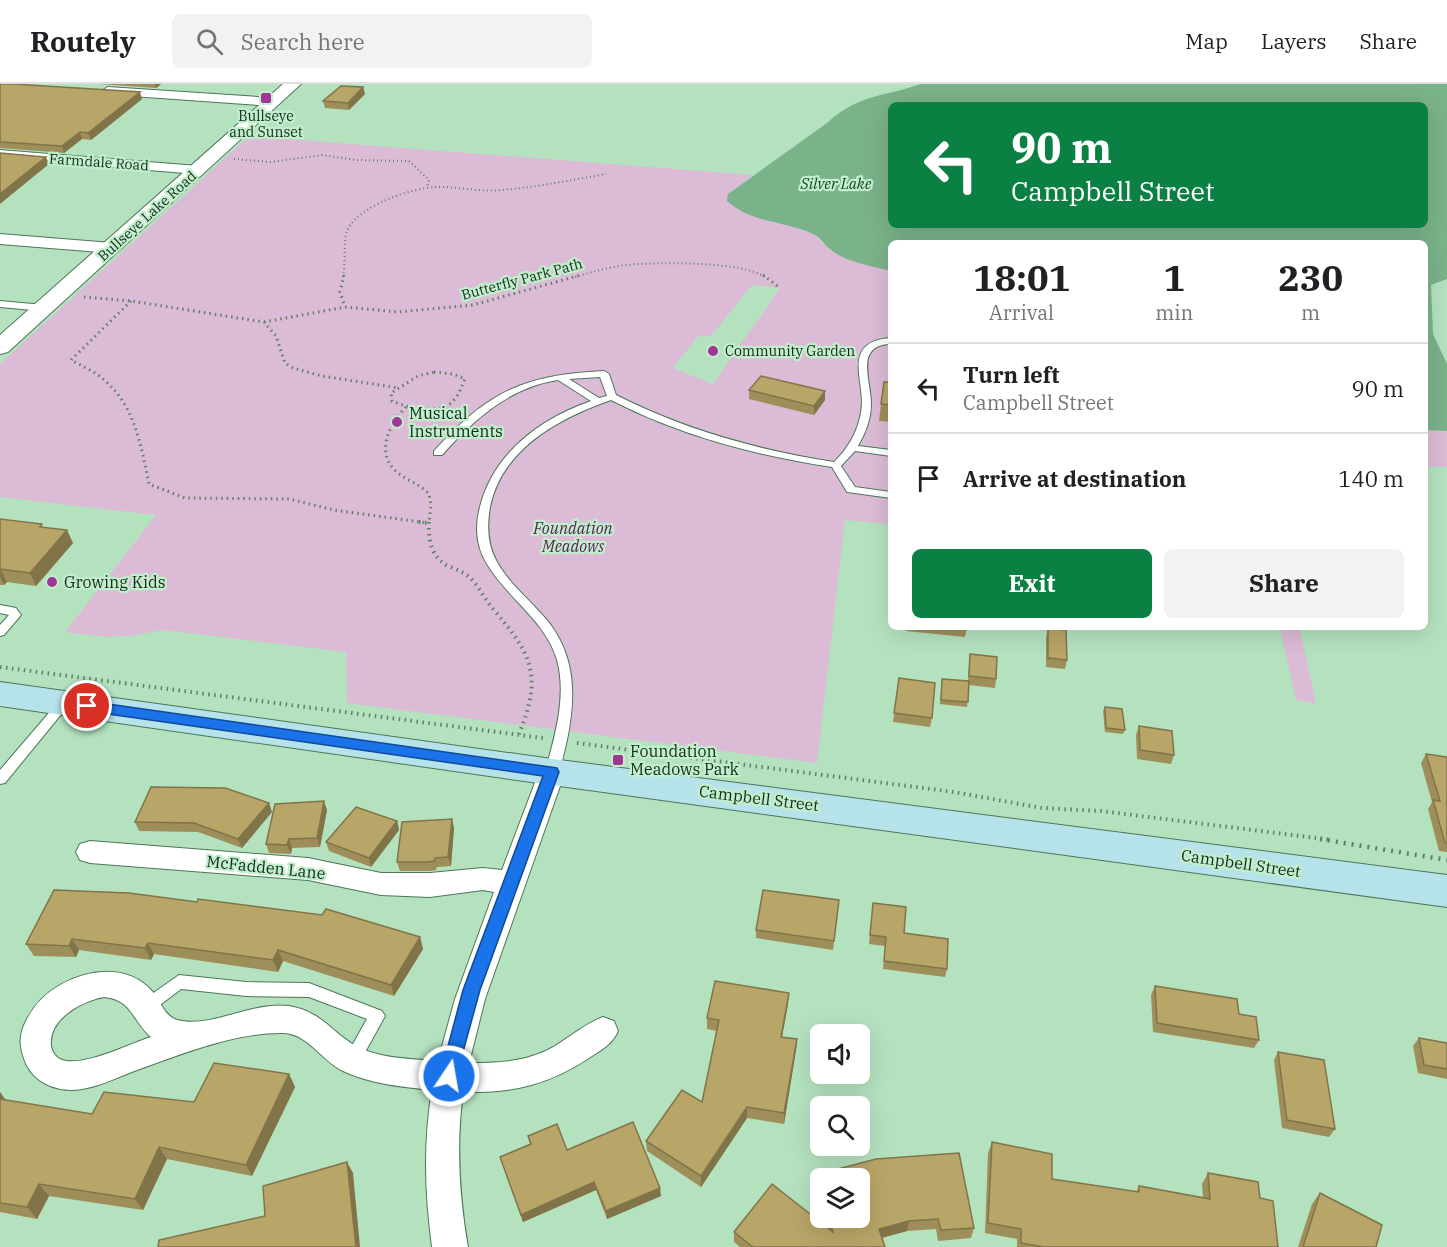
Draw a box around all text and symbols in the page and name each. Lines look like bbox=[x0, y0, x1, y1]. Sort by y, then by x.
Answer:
search box bbox=[172, 14, 592, 68]
text: Routely bbox=[30, 23, 136, 60]
icon: search bbox=[193, 25, 226, 58]
text: Search here bbox=[241, 27, 365, 56]
text: Map bbox=[1185, 27, 1228, 55]
text: Layers bbox=[1261, 27, 1327, 55]
text: Share bbox=[1360, 27, 1417, 55]
marker: Bullseye and Sunset bbox=[259, 91, 273, 105]
place label: Bullseye and Sunset bbox=[229, 107, 303, 141]
text: 90 m bbox=[1011, 120, 1112, 175]
icon: left bbox=[912, 126, 990, 204]
street label: Farmdale Road bbox=[49, 150, 150, 174]
street label: Bullseye Lake Road bbox=[94, 167, 200, 265]
text: Campbell Street bbox=[1011, 173, 1214, 208]
water label: Silver Lake bbox=[800, 174, 872, 193]
street label: Butterfly Park Path bbox=[459, 254, 585, 304]
text: 18:01 bbox=[973, 254, 1070, 301]
text: 1 bbox=[1163, 254, 1185, 301]
text: 230 bbox=[1278, 254, 1343, 301]
text: Arrival bbox=[989, 299, 1054, 326]
text: min bbox=[1155, 299, 1193, 326]
text: m bbox=[1301, 299, 1320, 326]
place label: Community Garden bbox=[725, 342, 855, 360]
marker: Community Garden bbox=[706, 344, 720, 358]
text: Turn left bbox=[963, 360, 1059, 389]
icon: left bbox=[912, 372, 945, 405]
text: 90 m bbox=[1352, 374, 1404, 403]
text: Campbell Street bbox=[963, 389, 1114, 416]
place label: Musical Instruments bbox=[409, 403, 503, 441]
marker: Musical Instruments bbox=[390, 415, 404, 429]
icon: arrive bbox=[912, 462, 945, 495]
text: Arrive at destination bbox=[963, 464, 1186, 493]
text: 140 m bbox=[1338, 464, 1404, 493]
park label: Foundation Meadows bbox=[532, 518, 613, 556]
button: Exit bbox=[912, 549, 1152, 618]
button: Share bbox=[1164, 549, 1404, 618]
place label: Growing Kids bbox=[64, 572, 166, 592]
marker: Growing Kids bbox=[45, 575, 59, 589]
pin bbox=[61, 680, 112, 731]
icon: arrive bbox=[70, 689, 103, 722]
place label: Foundation Meadows Park bbox=[630, 741, 740, 779]
marker: Foundation Meadows Park bbox=[611, 753, 625, 767]
street label: Campbell Street bbox=[698, 781, 820, 815]
street label: Campbell Street bbox=[1180, 845, 1302, 881]
street label: McFadden Lane bbox=[206, 851, 326, 883]
map controls bbox=[810, 1024, 870, 1228]
button: sound bbox=[810, 1024, 870, 1084]
position arrow bbox=[417, 1044, 481, 1108]
button: search bbox=[810, 1096, 870, 1156]
button: layers bbox=[810, 1168, 870, 1228]

